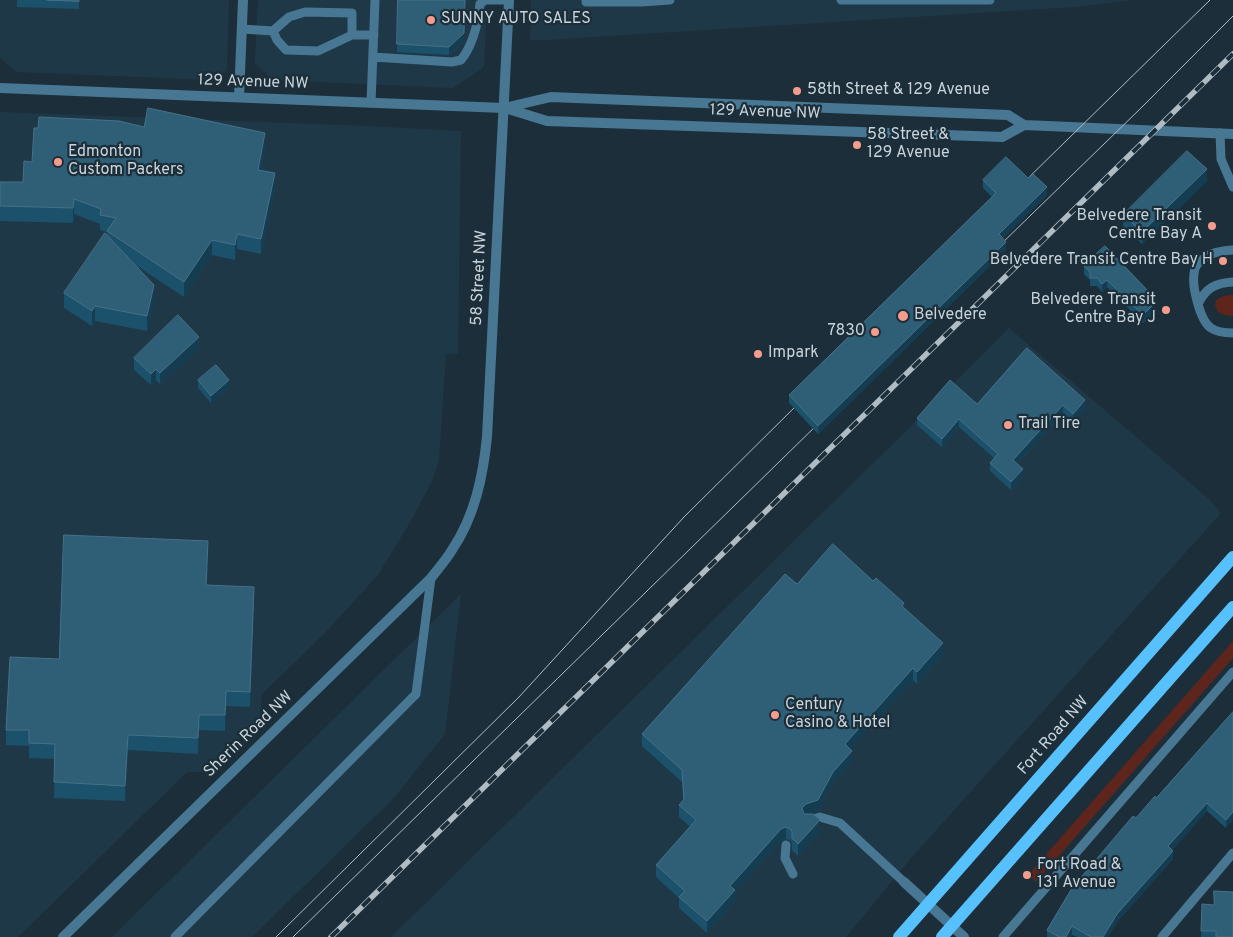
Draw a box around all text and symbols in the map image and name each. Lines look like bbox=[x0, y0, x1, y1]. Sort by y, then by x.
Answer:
place label: SUNNY AUTO SALES bbox=[441, 10, 591, 30]
marker: SUNNY AUTO SALES bbox=[425, 14, 437, 26]
street label: 129 Avenue NW bbox=[197, 71, 309, 95]
place label: 58th Street & 129 Avenue bbox=[807, 81, 990, 101]
marker: 58th Street & 129 Avenue bbox=[791, 85, 803, 97]
street label: 129 Avenue NW bbox=[709, 101, 821, 125]
place label: 58 Street & 129 Avenue bbox=[867, 126, 950, 164]
marker: 58 Street & 129 Avenue bbox=[851, 139, 863, 151]
place label: Edmonton Custom Packers bbox=[68, 143, 184, 181]
marker: Edmonton Custom Packers bbox=[52, 156, 64, 168]
place label: Belvedere Transit Centre Bay A bbox=[1077, 207, 1202, 245]
marker: Belvedere Transit Centre Bay A bbox=[1206, 220, 1218, 232]
street label: 58 Street NW bbox=[468, 230, 492, 326]
place label: Belvedere Transit Centre Bay H bbox=[990, 251, 1213, 271]
marker: Belvedere Transit Centre Bay H bbox=[1217, 255, 1229, 267]
place label: Belvedere Transit Centre Bay J bbox=[1031, 291, 1156, 329]
marker: Belvedere Transit Centre Bay J bbox=[1160, 304, 1172, 316]
place label: Belvedere bbox=[914, 306, 987, 326]
marker: Belvedere bbox=[896, 309, 910, 323]
place label: 7830 bbox=[828, 322, 865, 342]
marker: 7830 bbox=[869, 326, 881, 338]
place label: Impark bbox=[768, 344, 819, 364]
marker: Impark bbox=[752, 348, 764, 360]
place label: Trail Tire bbox=[1018, 415, 1080, 435]
marker: Trail Tire bbox=[1002, 419, 1014, 431]
street label: Sherin Road NW bbox=[201, 688, 297, 782]
street label: Fort Road NW bbox=[1015, 693, 1093, 779]
place label: Century Casino & Hotel bbox=[785, 696, 891, 734]
marker: Century Casino & Hotel bbox=[769, 709, 781, 721]
place label: Fort Road & 131 Avenue bbox=[1037, 856, 1121, 894]
marker: Fort Road & 131 Avenue bbox=[1021, 869, 1033, 881]

